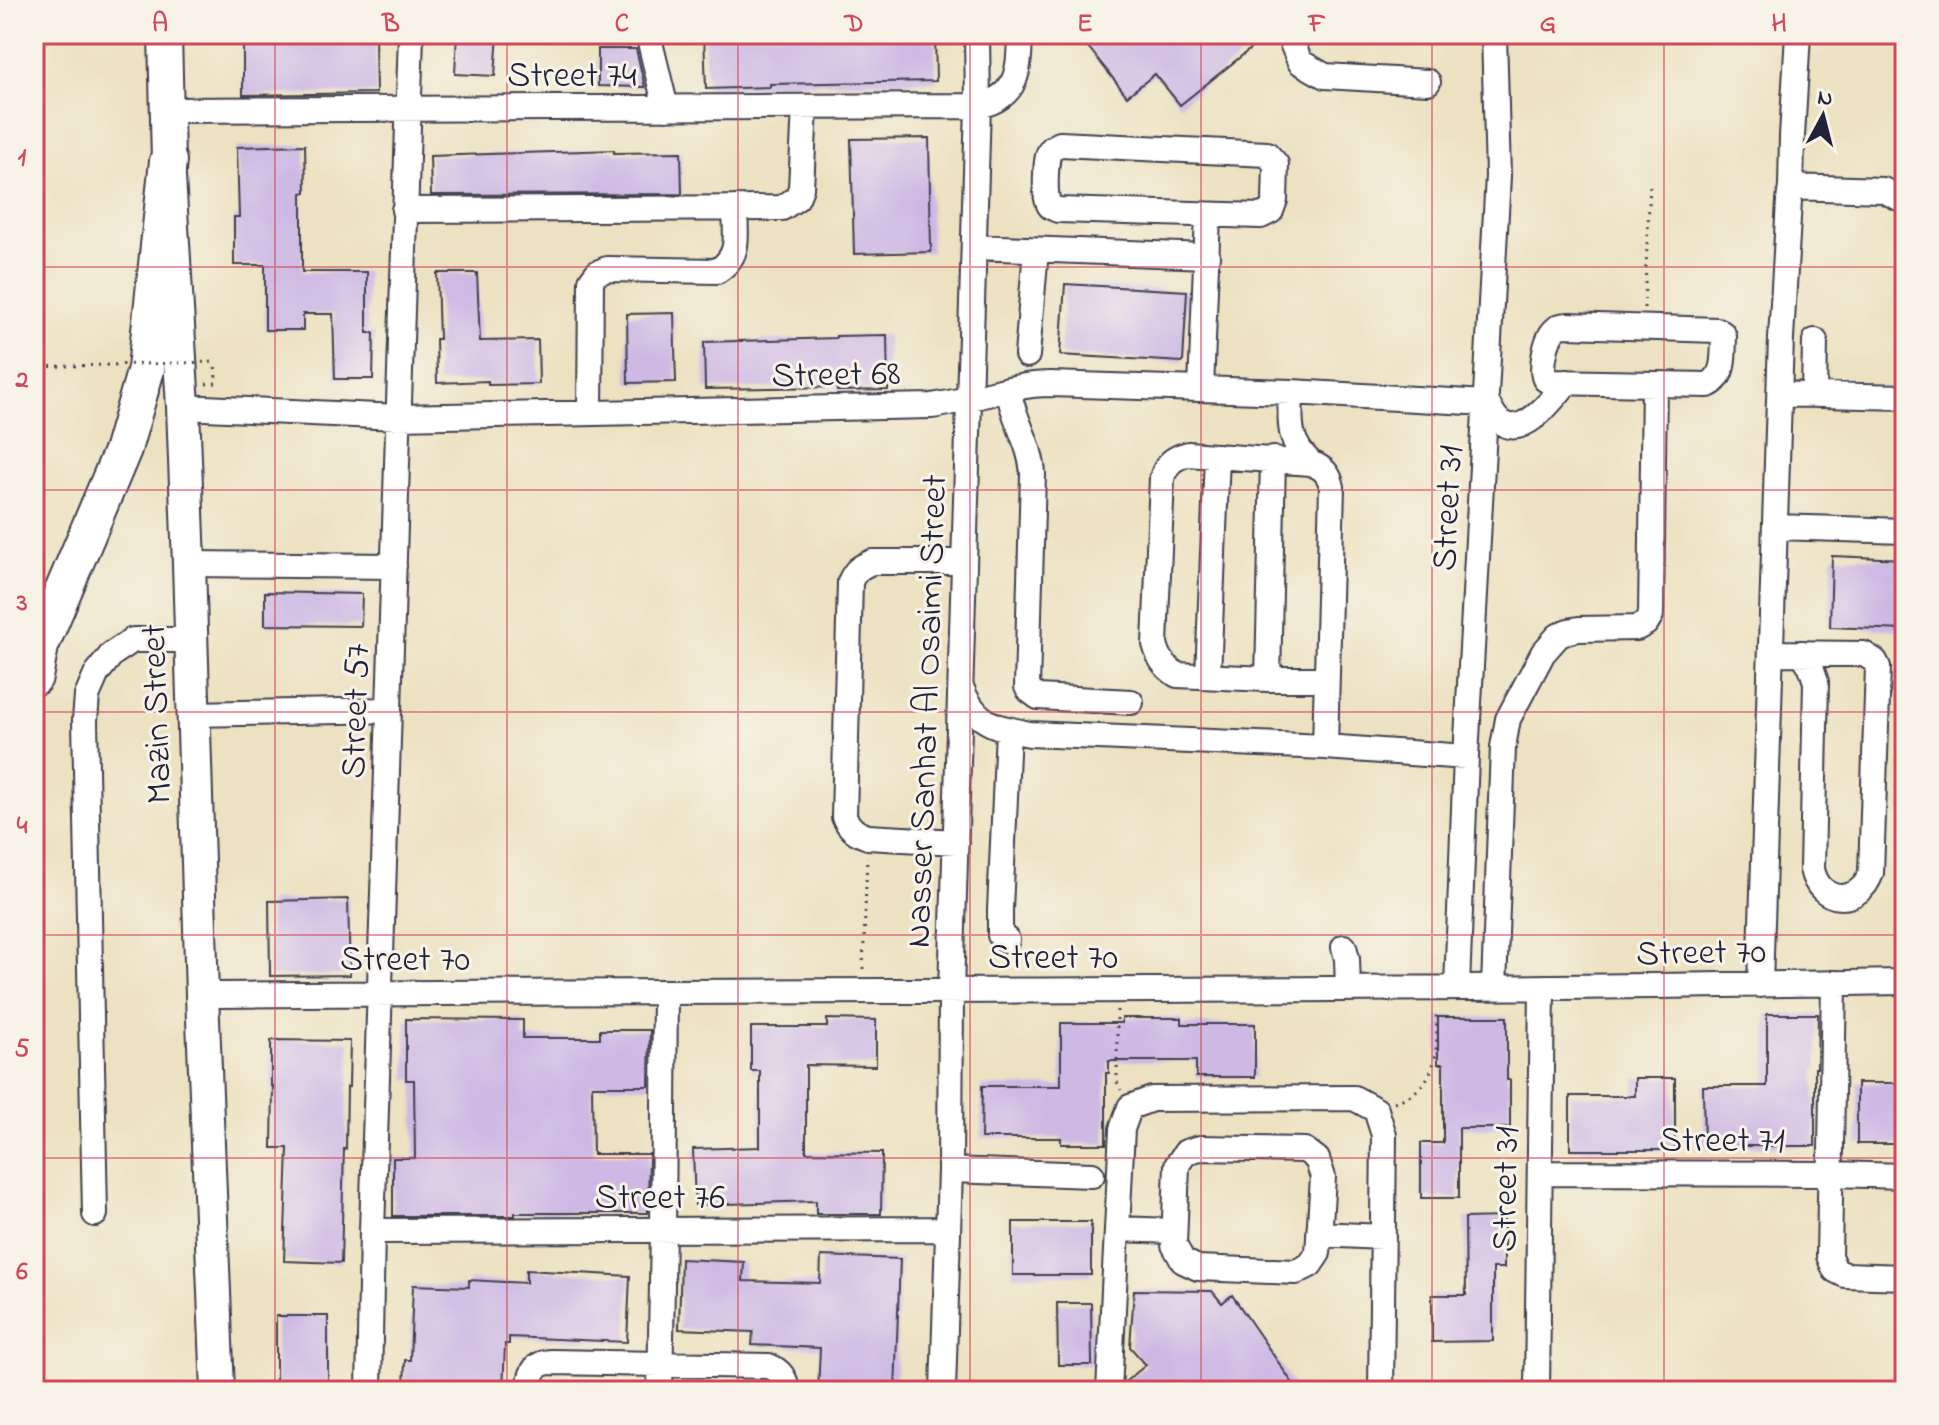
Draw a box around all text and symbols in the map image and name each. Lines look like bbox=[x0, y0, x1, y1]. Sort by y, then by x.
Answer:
text: A bbox=[152, 6, 168, 44]
text: B bbox=[381, 6, 400, 44]
text: C bbox=[615, 6, 629, 44]
text: D bbox=[843, 6, 864, 44]
text: E bbox=[1077, 6, 1093, 44]
text: F bbox=[1307, 6, 1326, 44]
text: G bbox=[1540, 6, 1556, 44]
text: H bbox=[1771, 6, 1787, 44]
street label: Street 74 bbox=[507, 51, 637, 104]
north arrow bbox=[1783, 76, 1863, 156]
text: N bbox=[1816, 82, 1834, 116]
text: 1 bbox=[18, 140, 27, 178]
street label: Street 68 bbox=[771, 349, 901, 404]
text: 2 bbox=[15, 362, 29, 400]
street label: Street 31 bbox=[1420, 444, 1479, 573]
street label: Nasser Sanhat Al Osaimi Street bbox=[894, 473, 963, 949]
text: 3 bbox=[16, 585, 28, 623]
street label: Mazin Street bbox=[129, 623, 188, 805]
street label: Street 57 bbox=[329, 643, 386, 780]
text: 4 bbox=[17, 808, 28, 846]
street label: Street 70 bbox=[1636, 927, 1767, 982]
street label: Street 70 bbox=[988, 933, 1118, 986]
street label: Street 70 bbox=[340, 935, 470, 988]
text: 5 bbox=[15, 1031, 30, 1069]
street label: Street 71 bbox=[1659, 1116, 1785, 1169]
street label: Street 31 bbox=[1480, 1126, 1535, 1253]
street label: Street 76 bbox=[595, 1173, 725, 1226]
text: 6 bbox=[16, 1254, 28, 1292]

